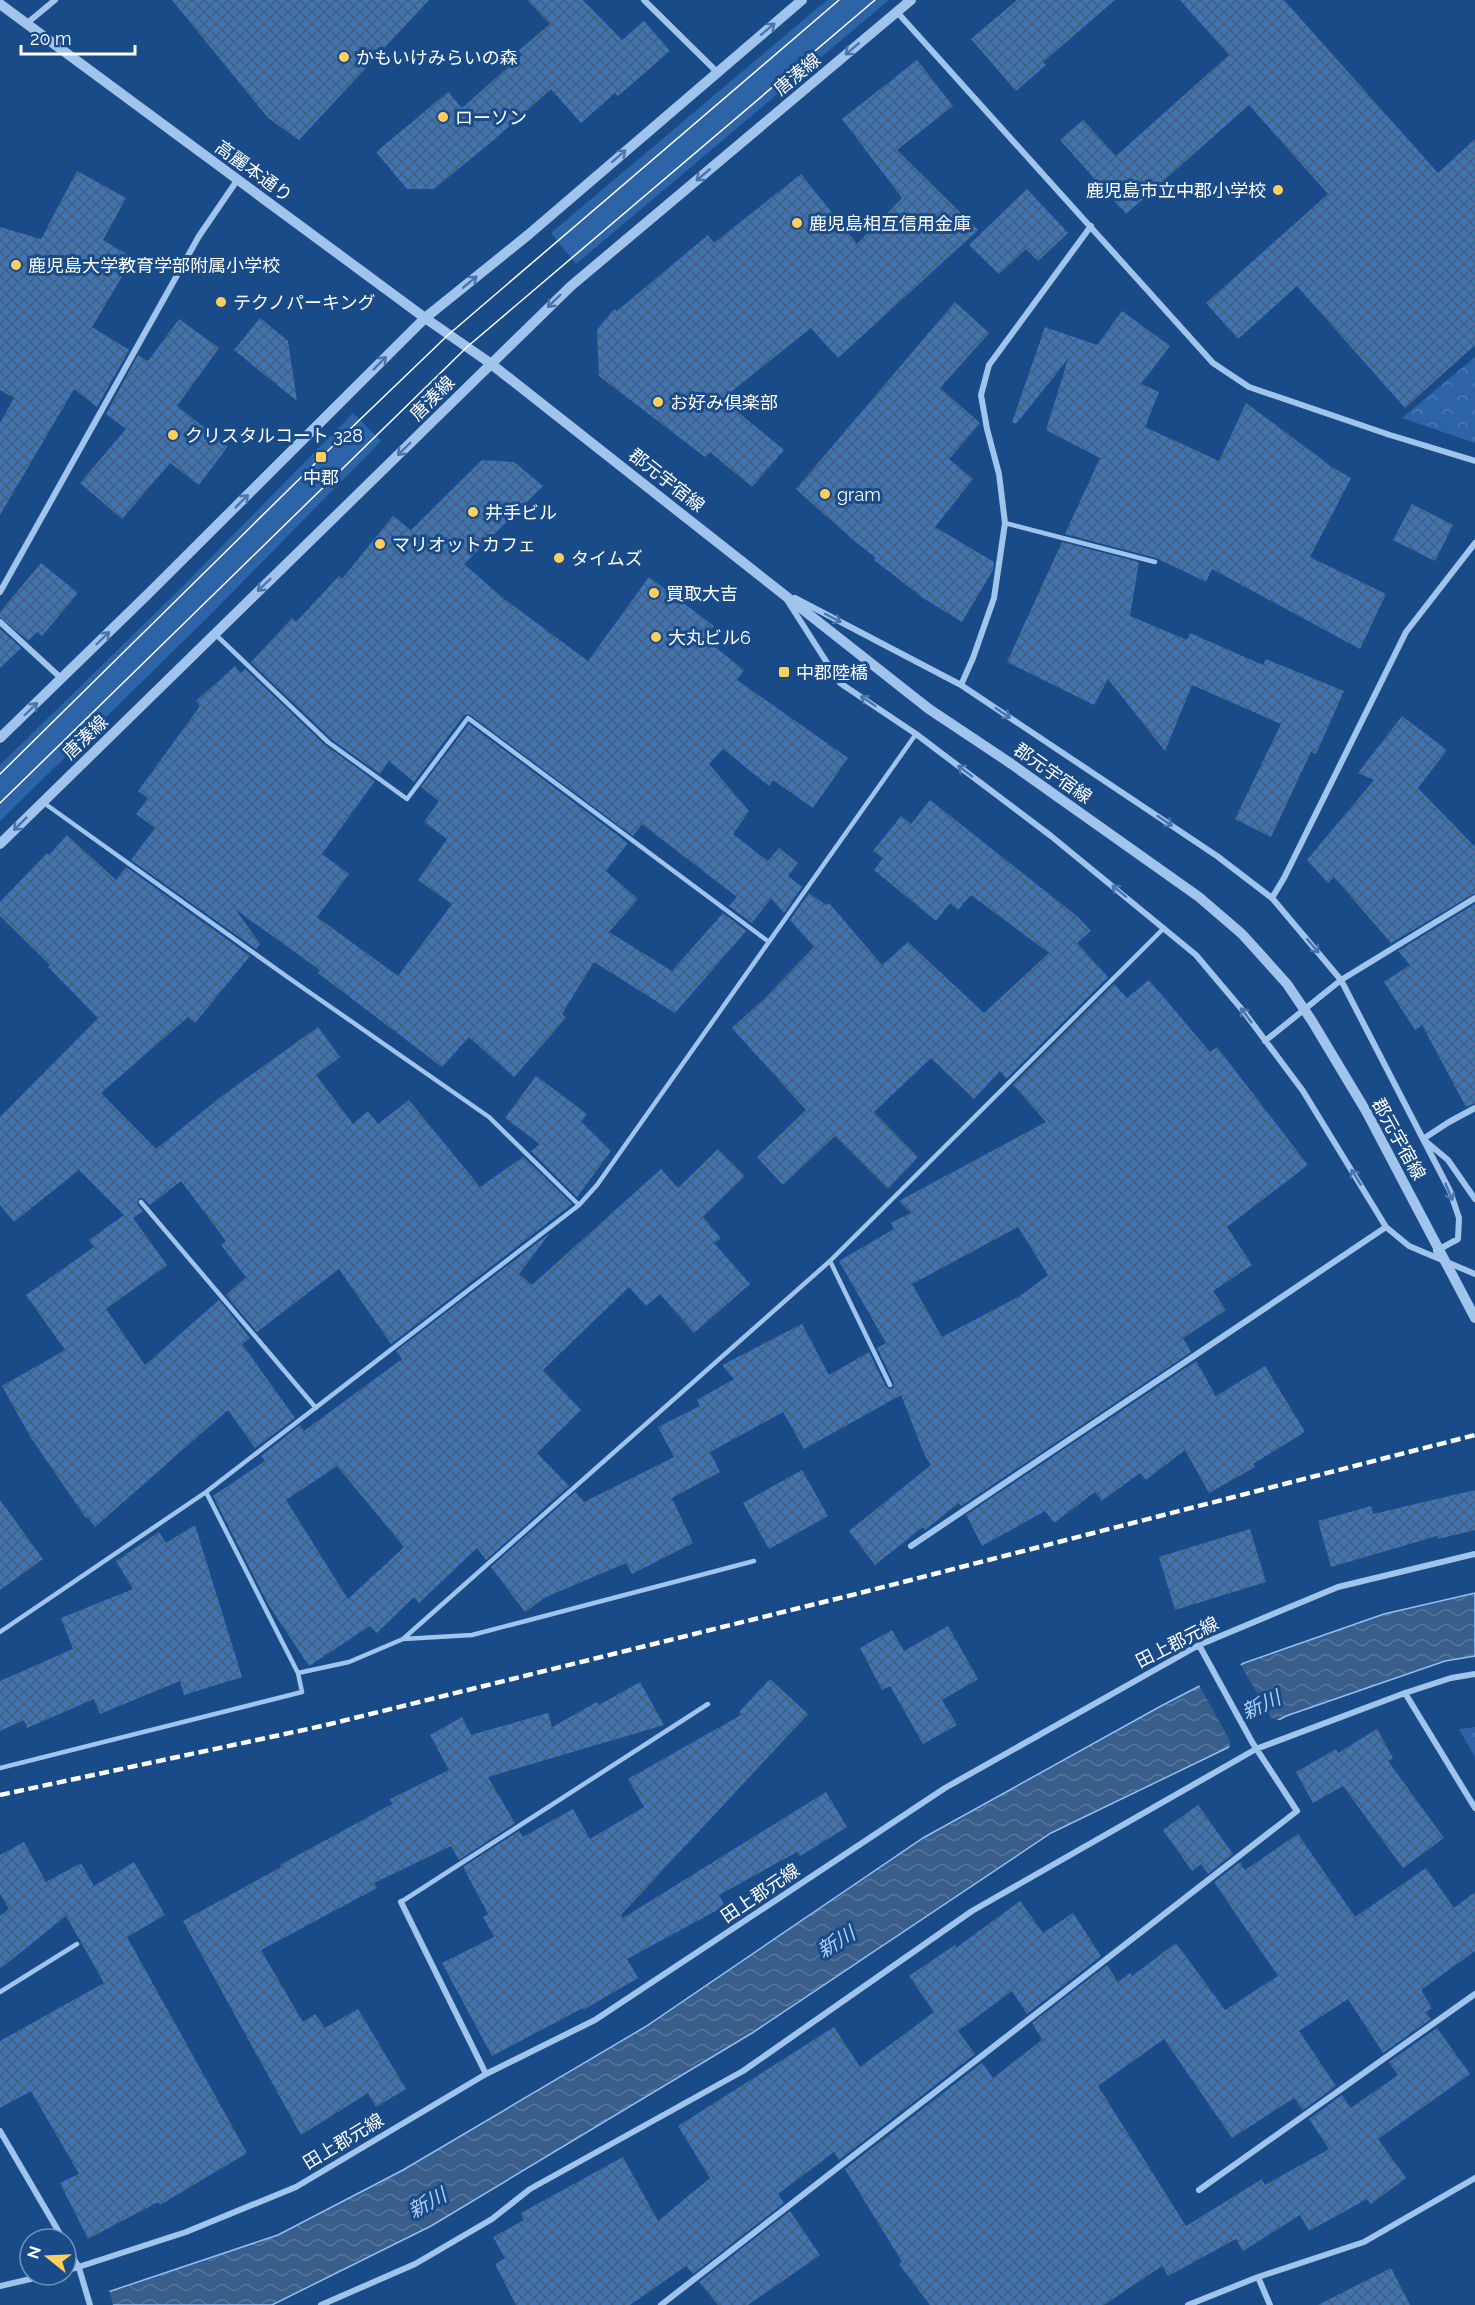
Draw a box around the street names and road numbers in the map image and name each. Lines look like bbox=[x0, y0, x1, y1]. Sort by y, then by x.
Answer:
street label: 唐湊線 bbox=[770, 49, 824, 99]
street label: 高麗本通り bbox=[211, 136, 297, 206]
street label: 唐湊線 bbox=[405, 371, 459, 425]
street label: 郡元宇宿線 bbox=[625, 444, 709, 516]
street label: 唐湊線 bbox=[58, 711, 112, 763]
street label: 郡元宇宿線 bbox=[1010, 739, 1096, 807]
street label: 郡元宇宿線 bbox=[1368, 1095, 1430, 1183]
street label: 田上郡元線 bbox=[1132, 1612, 1222, 1672]
street label: 田上郡元線 bbox=[717, 1859, 803, 1927]
street label: 田上郡元線 bbox=[299, 2109, 387, 2173]

